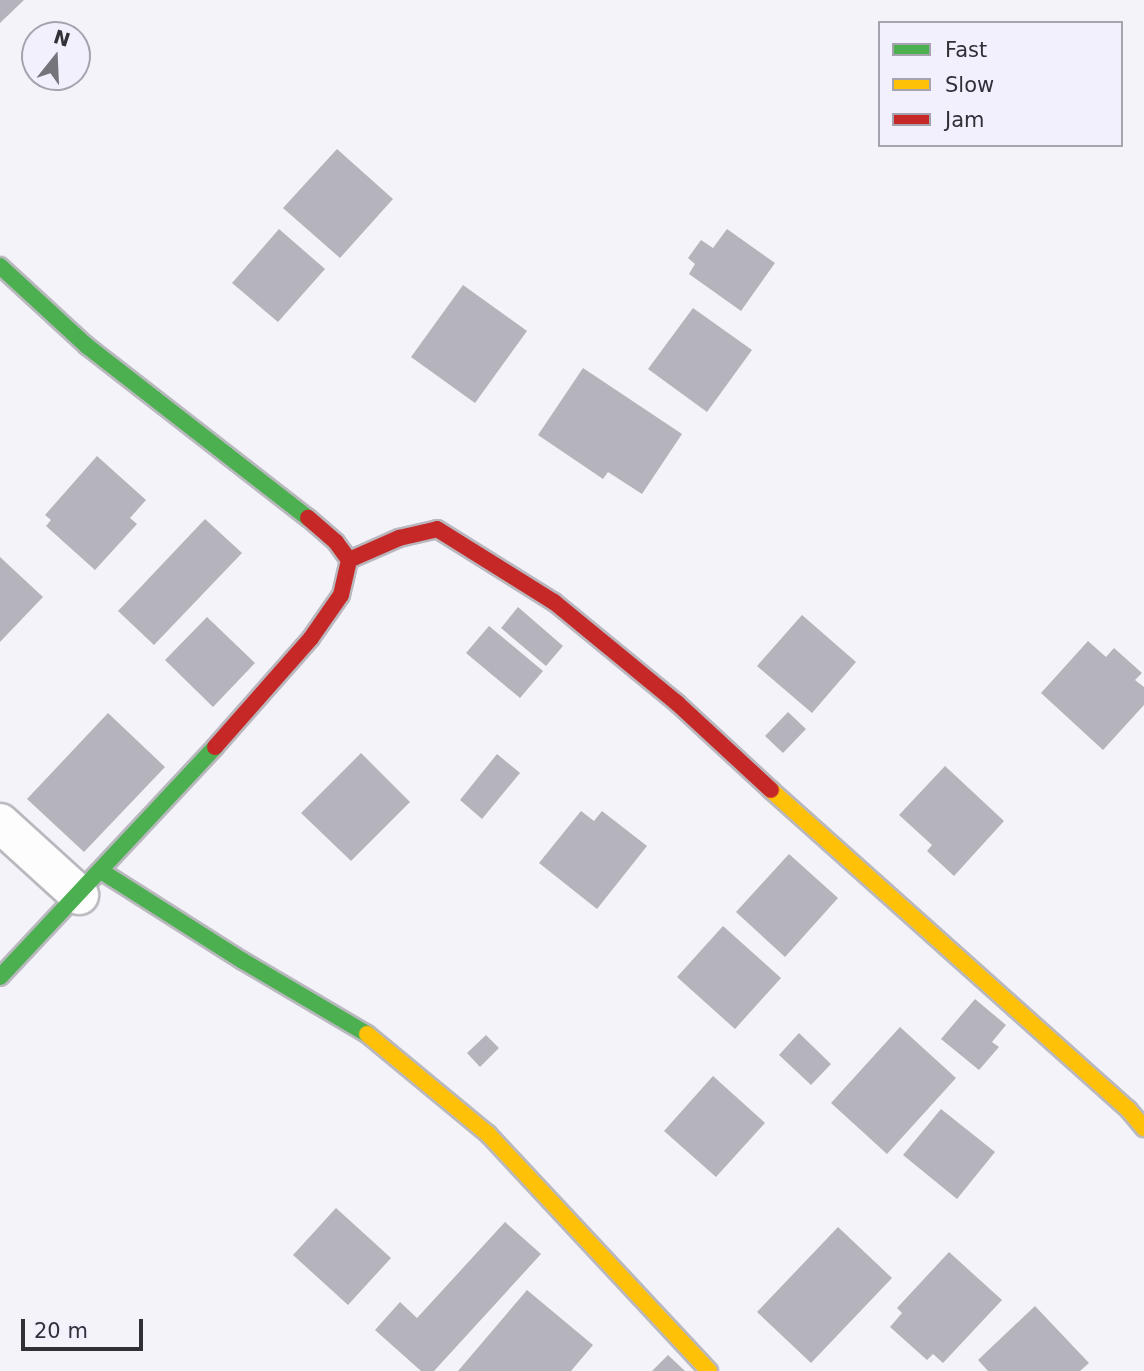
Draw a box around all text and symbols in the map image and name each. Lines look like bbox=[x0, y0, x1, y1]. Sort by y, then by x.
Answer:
north arrow bbox=[21, 21, 91, 91]
legend bbox=[878, 21, 1123, 147]
text: N bbox=[51, 25, 73, 51]
text: Fast bbox=[945, 38, 987, 62]
text: Slow bbox=[945, 73, 994, 97]
text: Jam bbox=[945, 108, 985, 132]
scale bar bbox=[24, 1304, 147, 1348]
text: 20 m bbox=[34, 1319, 88, 1343]

